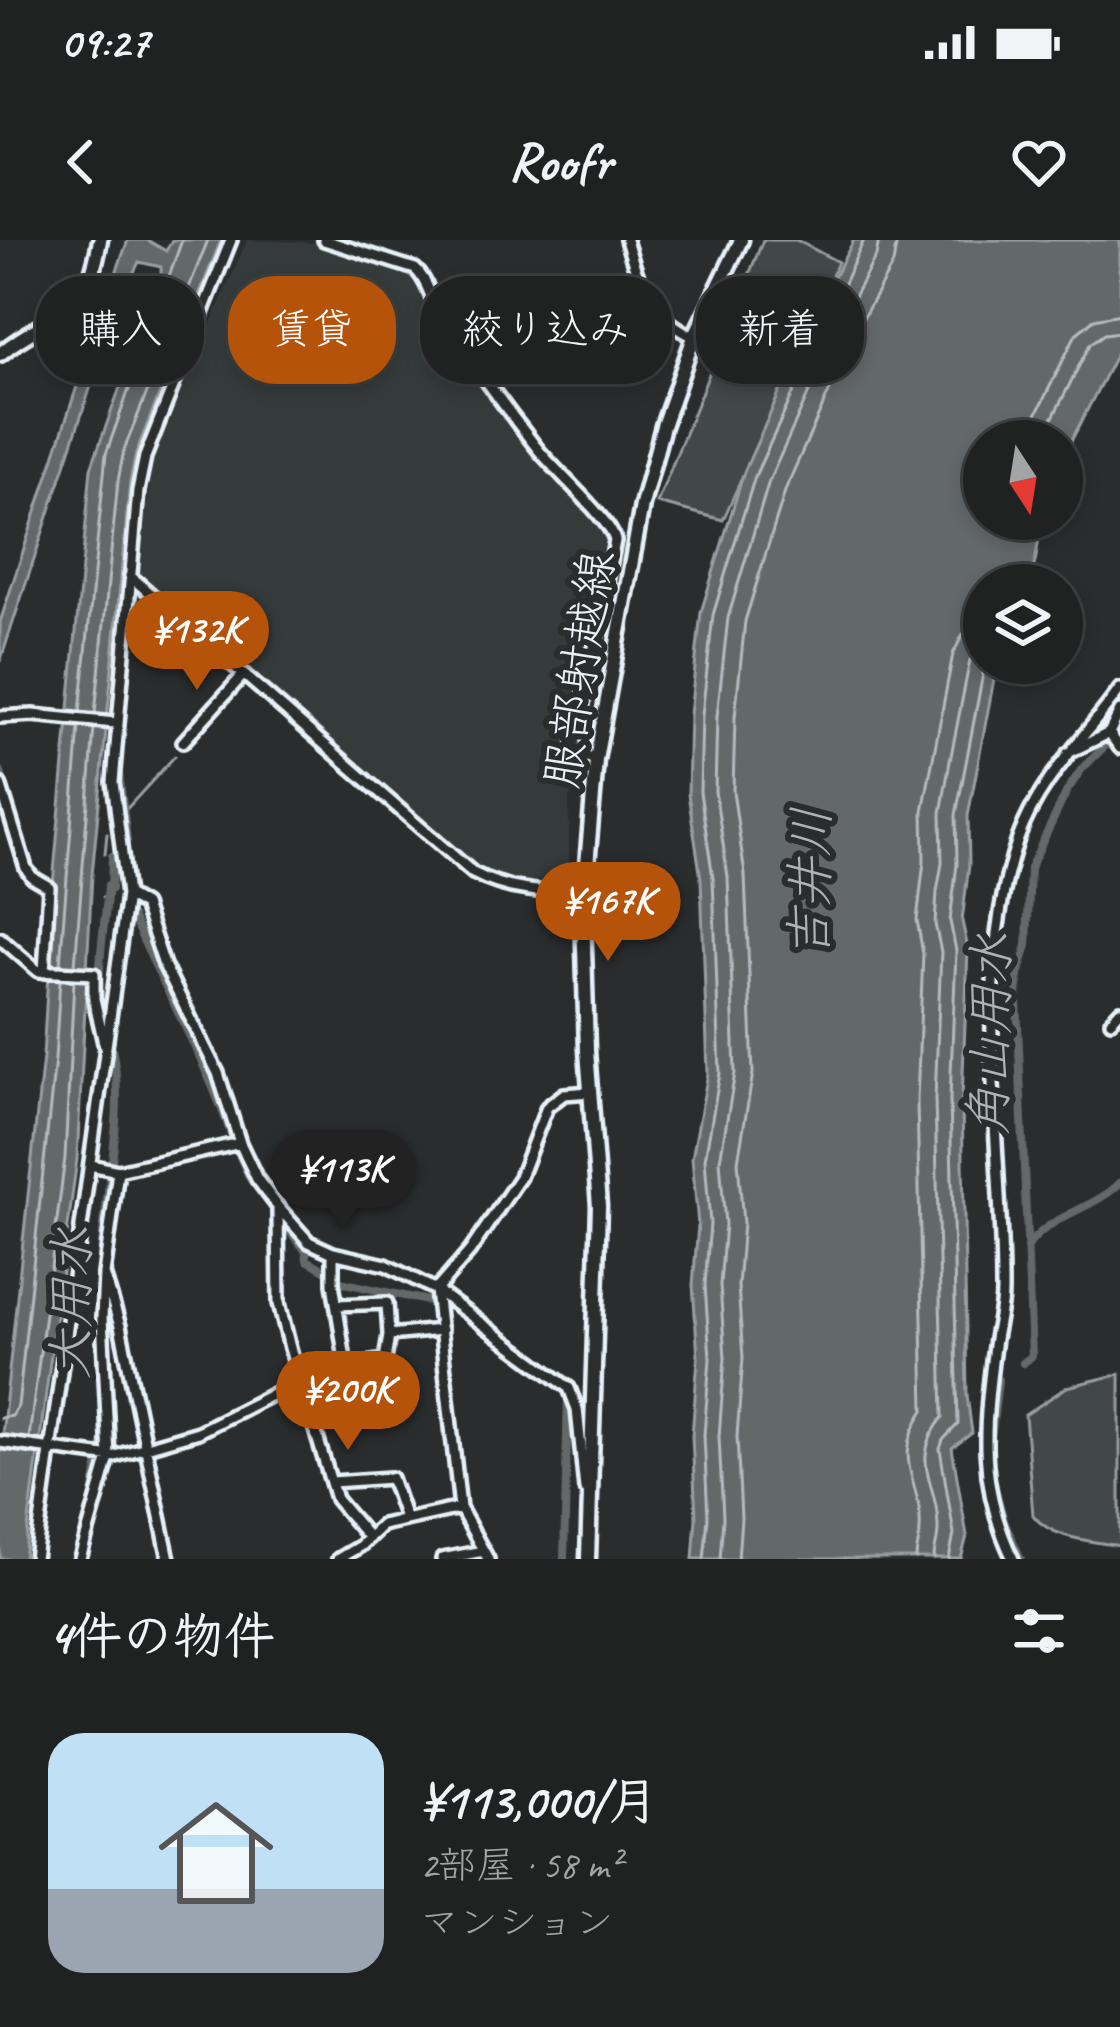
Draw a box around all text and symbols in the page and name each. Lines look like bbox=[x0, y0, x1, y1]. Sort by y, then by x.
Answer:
text: 09:27 bbox=[60, 14, 149, 71]
text: Roofr bbox=[508, 128, 612, 196]
icon: back bbox=[48, 129, 114, 195]
icon: heart bbox=[1006, 129, 1072, 195]
chip: 購入 bbox=[36, 276, 204, 384]
chip: 賃貸 bbox=[228, 276, 396, 384]
chip: 絞り込み bbox=[420, 276, 672, 384]
chip: 新着 bbox=[696, 276, 864, 384]
north arrow bbox=[963, 420, 1083, 540]
map controls bbox=[963, 420, 1083, 684]
street label: 服部射越線 bbox=[531, 546, 627, 792]
button: layers bbox=[963, 564, 1083, 684]
pin: ¥132K bbox=[113, 591, 281, 693]
text: ¥132K bbox=[152, 605, 242, 654]
water label: 吉井川 bbox=[777, 806, 843, 960]
pin: ¥167K bbox=[524, 862, 692, 964]
text: ¥167K bbox=[563, 876, 653, 925]
water label: 角山用水 bbox=[956, 932, 1024, 1138]
pin: ¥113K bbox=[259, 1130, 427, 1232]
text: ¥113K bbox=[298, 1144, 388, 1193]
water label: 大用水 bbox=[38, 1226, 104, 1380]
pin: ¥200K bbox=[264, 1351, 432, 1453]
text: ¥200K bbox=[303, 1365, 393, 1414]
icon: filters bbox=[1006, 1598, 1072, 1664]
text: 4件の物件 bbox=[48, 1604, 275, 1668]
text: ¥113,000/月 bbox=[420, 1769, 659, 1833]
icon: home bbox=[144, 1781, 288, 1925]
text: 2部屋 · 58 m² bbox=[420, 1841, 621, 1890]
text: マンション bbox=[420, 1898, 613, 1947]

